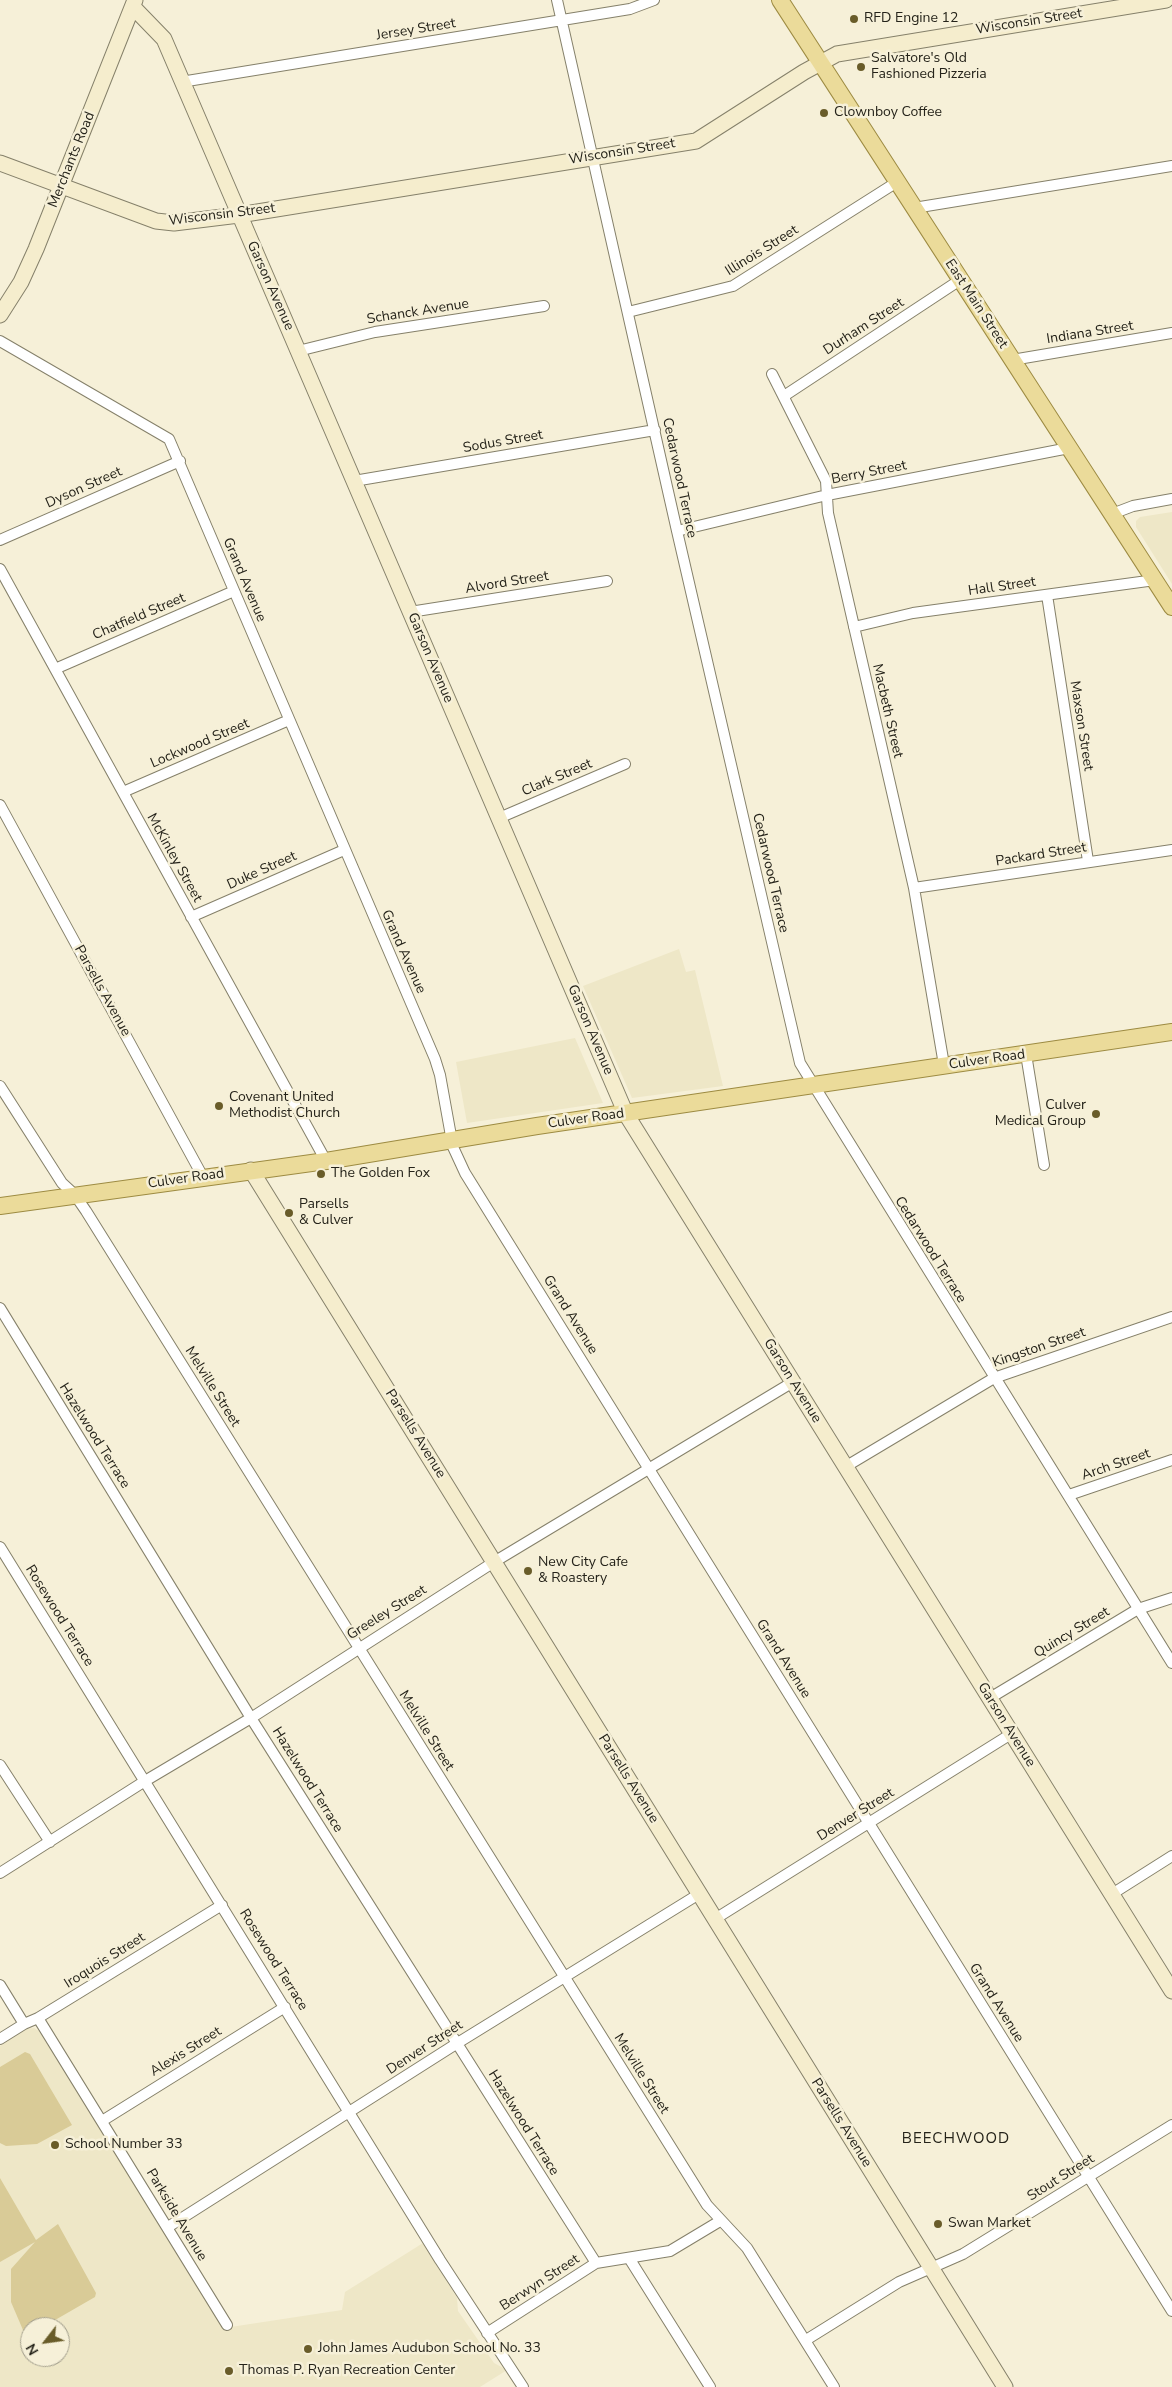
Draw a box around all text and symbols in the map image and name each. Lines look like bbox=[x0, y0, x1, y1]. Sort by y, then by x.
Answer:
street label: Wisconsin Street bbox=[975, 5, 1083, 39]
place label: RFD Engine 12 bbox=[864, 11, 958, 27]
marker: RFD Engine 12 bbox=[848, 13, 860, 25]
street label: Jersey Street bbox=[375, 15, 457, 45]
place label: Salvatore's Old Fashioned Pizzeria bbox=[871, 51, 987, 84]
marker: Salvatore's Old Fashioned Pizzeria bbox=[855, 61, 867, 73]
place label: Clownboy Coffee bbox=[834, 105, 942, 121]
marker: Clownboy Coffee bbox=[818, 107, 830, 119]
street label: Merchants Road bbox=[45, 110, 99, 210]
street label: Wisconsin Street bbox=[568, 135, 676, 169]
street label: Wisconsin Street bbox=[168, 200, 276, 230]
street label: Illinois Street bbox=[723, 222, 801, 280]
street label: Garson Avenue bbox=[243, 239, 297, 333]
street label: East Main Street bbox=[941, 256, 1011, 352]
street label: Durham Street bbox=[821, 295, 907, 359]
street label: Schanck Avenue bbox=[366, 296, 470, 328]
street label: Indiana Street bbox=[1045, 318, 1135, 348]
street label: Cedarwood Terrace bbox=[658, 416, 700, 540]
street label: Sodus Street bbox=[462, 427, 544, 457]
street label: Berry Street bbox=[830, 457, 908, 489]
street label: Dyson Street bbox=[43, 464, 125, 512]
street label: Grand Avenue bbox=[219, 535, 269, 625]
street label: Alvord Street bbox=[464, 568, 550, 598]
street label: Hall Street bbox=[967, 574, 1037, 600]
street label: Chatfield Street bbox=[90, 590, 188, 644]
street label: Garson Avenue bbox=[403, 610, 457, 706]
street label: Macbeth Street bbox=[868, 662, 906, 760]
street label: Maxson Street bbox=[1066, 680, 1096, 772]
street label: Lockwood Street bbox=[148, 716, 252, 772]
street label: Clark Street bbox=[519, 756, 595, 800]
street label: McKinley Street bbox=[143, 811, 205, 905]
street label: Cedarwood Terrace bbox=[748, 811, 792, 935]
street label: Packard Street bbox=[994, 840, 1088, 870]
street label: Duke Street bbox=[225, 848, 299, 894]
street label: Grand Avenue bbox=[377, 908, 429, 996]
street label: Parsells Avenue bbox=[70, 943, 134, 1039]
street label: Garson Avenue bbox=[563, 982, 617, 1078]
street label: Culver Road bbox=[948, 1046, 1026, 1074]
place label: Covenant United Methodist Church bbox=[229, 1090, 340, 1122]
place label: Culver Medical Group bbox=[995, 1098, 1086, 1130]
marker: Covenant United Methodist Church bbox=[213, 1100, 225, 1112]
street label: Culver Road bbox=[547, 1105, 625, 1133]
marker: Culver Medical Group bbox=[1090, 1108, 1102, 1120]
street label: Culver Road bbox=[147, 1165, 225, 1193]
place label: The Golden Fox bbox=[331, 1166, 430, 1182]
marker: The Golden Fox bbox=[315, 1168, 327, 1180]
street label: Cedarwood Terrace bbox=[890, 1194, 970, 1306]
place label: Parsells & Culver bbox=[299, 1197, 353, 1230]
marker: Parsells & Culver bbox=[283, 1207, 295, 1219]
street label: Grand Avenue bbox=[539, 1272, 601, 1358]
street label: Kingston Street bbox=[990, 1324, 1088, 1372]
street label: Garson Avenue bbox=[759, 1336, 825, 1426]
street label: Melville Street bbox=[181, 1344, 243, 1430]
street label: Hazelwood Terrace bbox=[55, 1380, 133, 1492]
street label: Parsells Avenue bbox=[381, 1387, 449, 1481]
street label: Arch Street bbox=[1080, 1445, 1152, 1485]
place label: New City Cafe & Roastery bbox=[538, 1555, 628, 1588]
street label: Rosewood Terrace bbox=[21, 1562, 97, 1670]
marker: New City Cafe & Roastery bbox=[522, 1565, 534, 1577]
street label: Greeley Street bbox=[344, 1582, 430, 1644]
street label: Quincy Street bbox=[1031, 1604, 1113, 1662]
street label: Grand Avenue bbox=[752, 1616, 814, 1702]
street label: Garson Avenue bbox=[973, 1680, 1039, 1770]
street label: Melville Street bbox=[395, 1688, 457, 1774]
street label: Hazelwood Terrace bbox=[268, 1724, 346, 1836]
street label: Parsells Avenue bbox=[594, 1732, 662, 1826]
street label: Denver Street bbox=[815, 1785, 897, 1845]
street label: Rosewood Terrace bbox=[235, 1906, 311, 2014]
street label: Iroquois Street bbox=[62, 1930, 148, 1992]
street label: Grand Avenue bbox=[965, 1960, 1027, 2046]
street label: Denver Street bbox=[384, 2017, 466, 2079]
street label: Alexis Street bbox=[147, 2023, 225, 2081]
street label: Melville Street bbox=[610, 2031, 672, 2117]
street label: Hazelwood Terrace bbox=[484, 2067, 562, 2179]
street label: Parsells Avenue bbox=[807, 2076, 875, 2170]
district label: BEECHWOOD bbox=[901, 2130, 1011, 2148]
place label: School Number 33 bbox=[65, 2137, 183, 2153]
marker: School Number 33 bbox=[49, 2139, 61, 2151]
street label: Stout Street bbox=[1024, 2151, 1098, 2205]
street label: Parkside Avenue bbox=[142, 2166, 210, 2264]
place label: Swan Market bbox=[948, 2216, 1031, 2232]
marker: Swan Market bbox=[932, 2218, 944, 2230]
street label: Berwyn Street bbox=[497, 2251, 583, 2315]
north arrow bbox=[20, 2317, 70, 2367]
text: N bbox=[22, 2340, 43, 2359]
place label: John James Audubon School No. 33 bbox=[318, 2341, 541, 2357]
marker: John James Audubon School No. 33 bbox=[302, 2343, 314, 2355]
place label: Thomas P. Ryan Recreation Center bbox=[239, 2363, 455, 2379]
marker: Thomas P. Ryan Recreation Center bbox=[223, 2365, 235, 2377]

